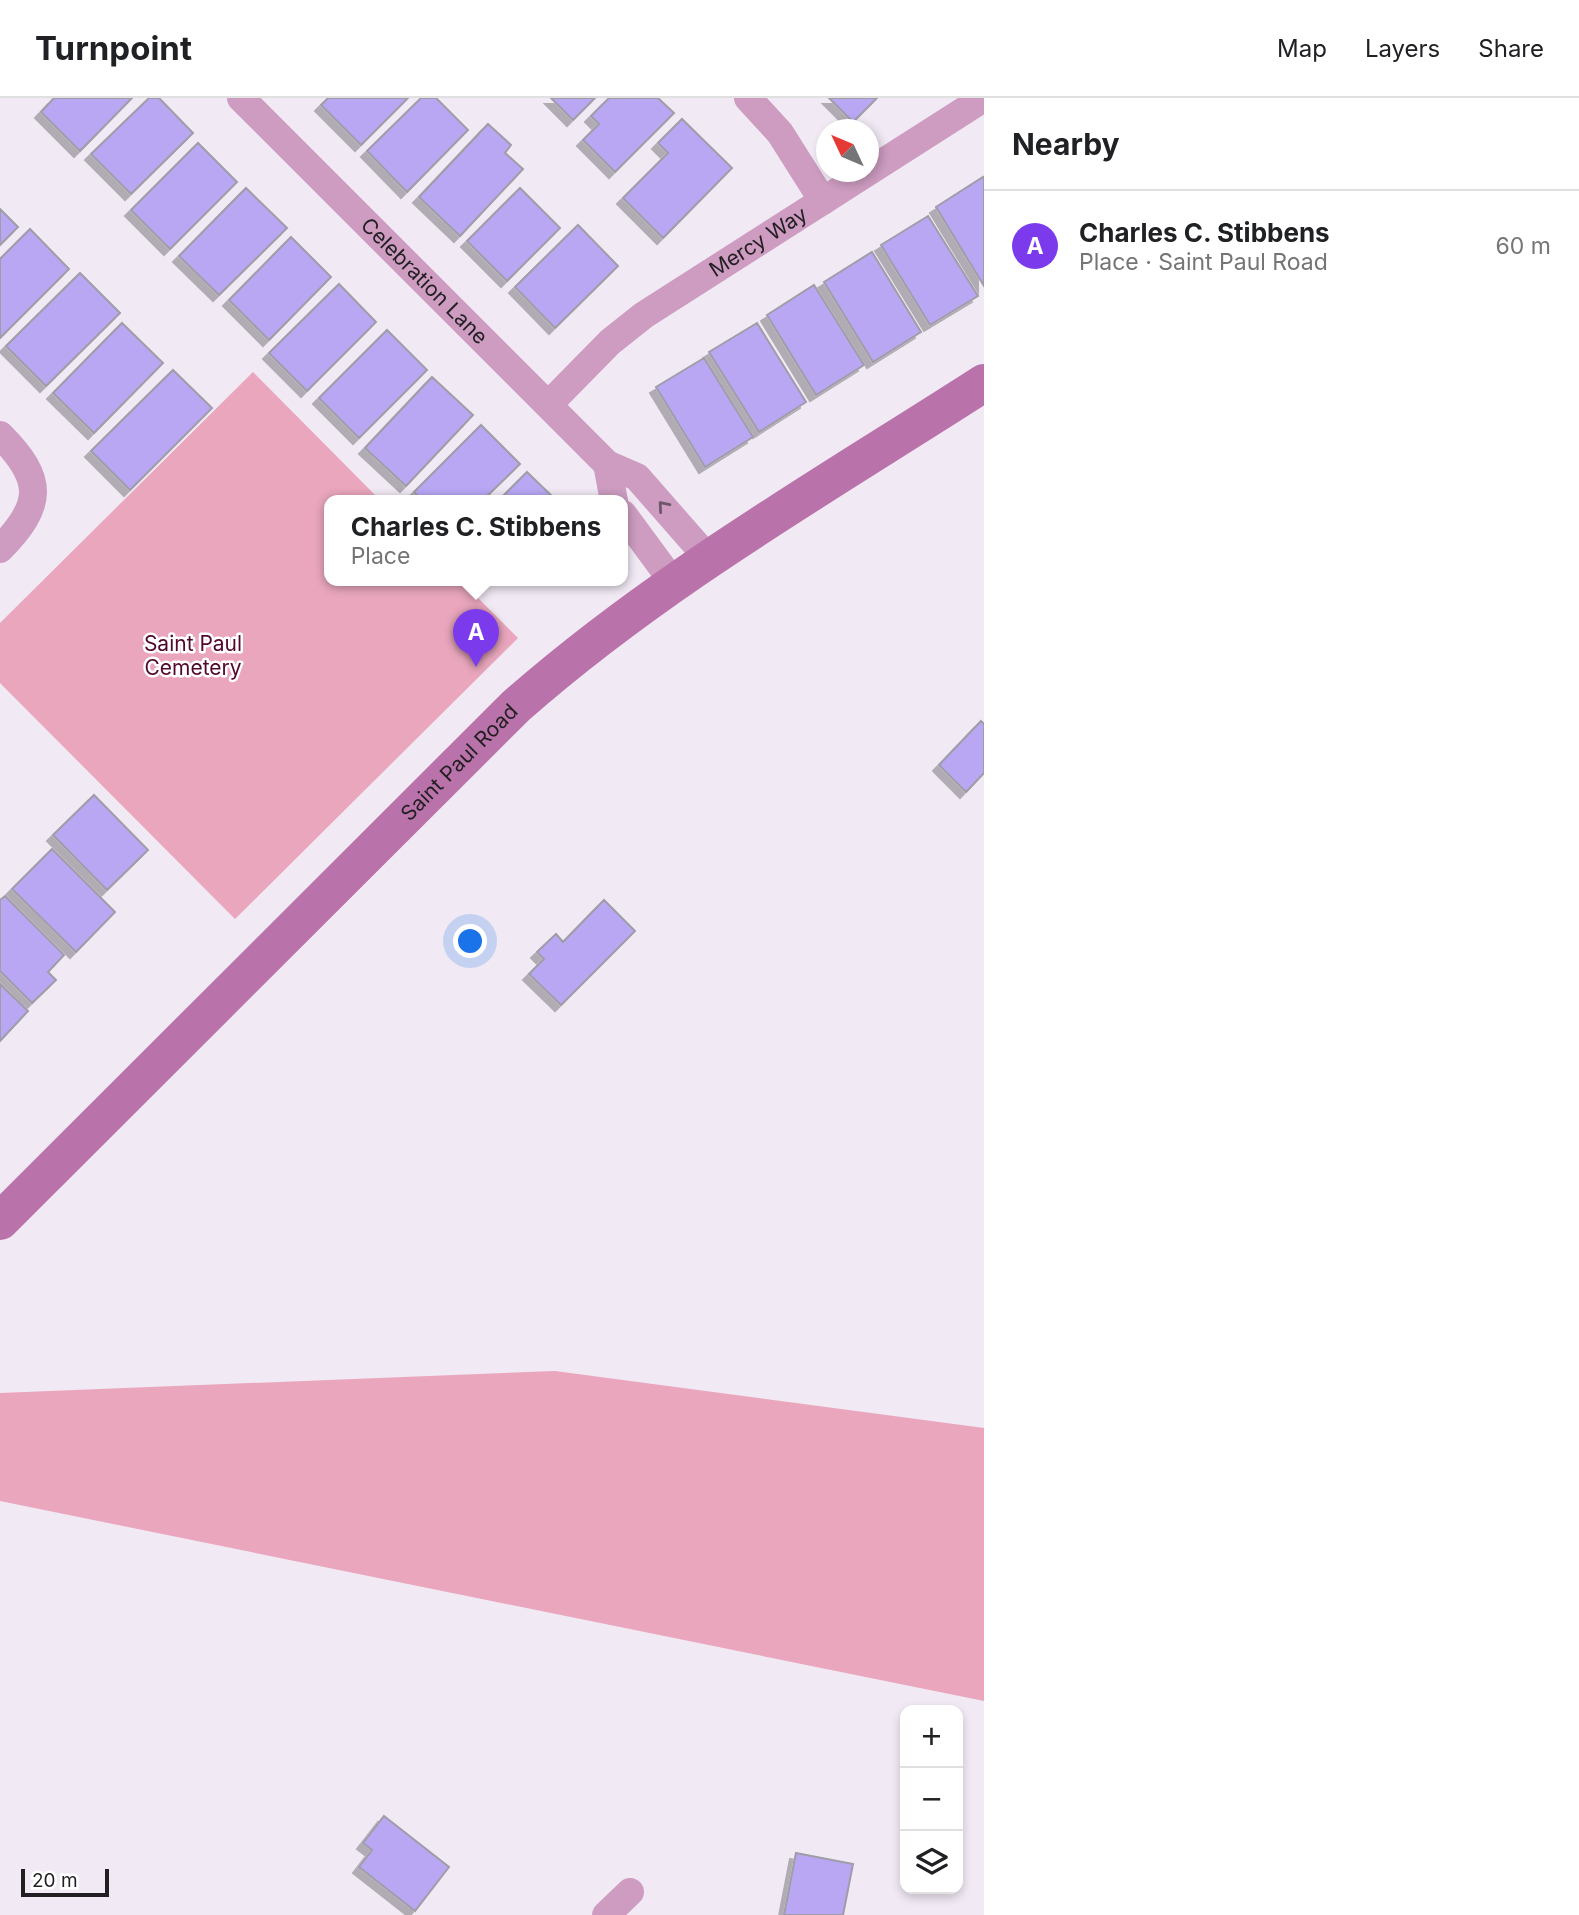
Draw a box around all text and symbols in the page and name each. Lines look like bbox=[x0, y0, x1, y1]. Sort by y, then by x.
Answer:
text: Turnpoint bbox=[35, 28, 192, 68]
text: Map bbox=[1277, 34, 1327, 63]
text: Layers bbox=[1365, 34, 1440, 63]
text: Share bbox=[1478, 34, 1544, 63]
north arrow bbox=[816, 119, 879, 182]
text: Nearby bbox=[1012, 126, 1120, 162]
street label: Mercy Way bbox=[705, 201, 812, 282]
street label: Celebration Lane bbox=[356, 212, 493, 349]
text: Charles C. Stibbens bbox=[1079, 217, 1330, 248]
text: A bbox=[1026, 232, 1044, 260]
text: 60 m bbox=[1496, 232, 1551, 260]
text: Place · Saint Paul Road bbox=[1079, 248, 1328, 276]
popup bbox=[324, 495, 628, 586]
one-way arrow bbox=[659, 502, 671, 515]
text: Charles C. Stibbens bbox=[351, 511, 601, 542]
text: Place bbox=[351, 542, 410, 570]
pin: A bbox=[453, 609, 499, 667]
park label: Saint Paul Cemetery bbox=[144, 631, 242, 680]
street label: Saint Paul Road bbox=[395, 699, 523, 826]
your location bbox=[453, 924, 487, 958]
map controls bbox=[900, 1705, 963, 1894]
button: + bbox=[900, 1705, 963, 1768]
button: − bbox=[900, 1768, 963, 1831]
button: layers bbox=[900, 1831, 963, 1894]
scale bar bbox=[21, 1866, 108, 1898]
text: 20 m bbox=[32, 1869, 78, 1892]

